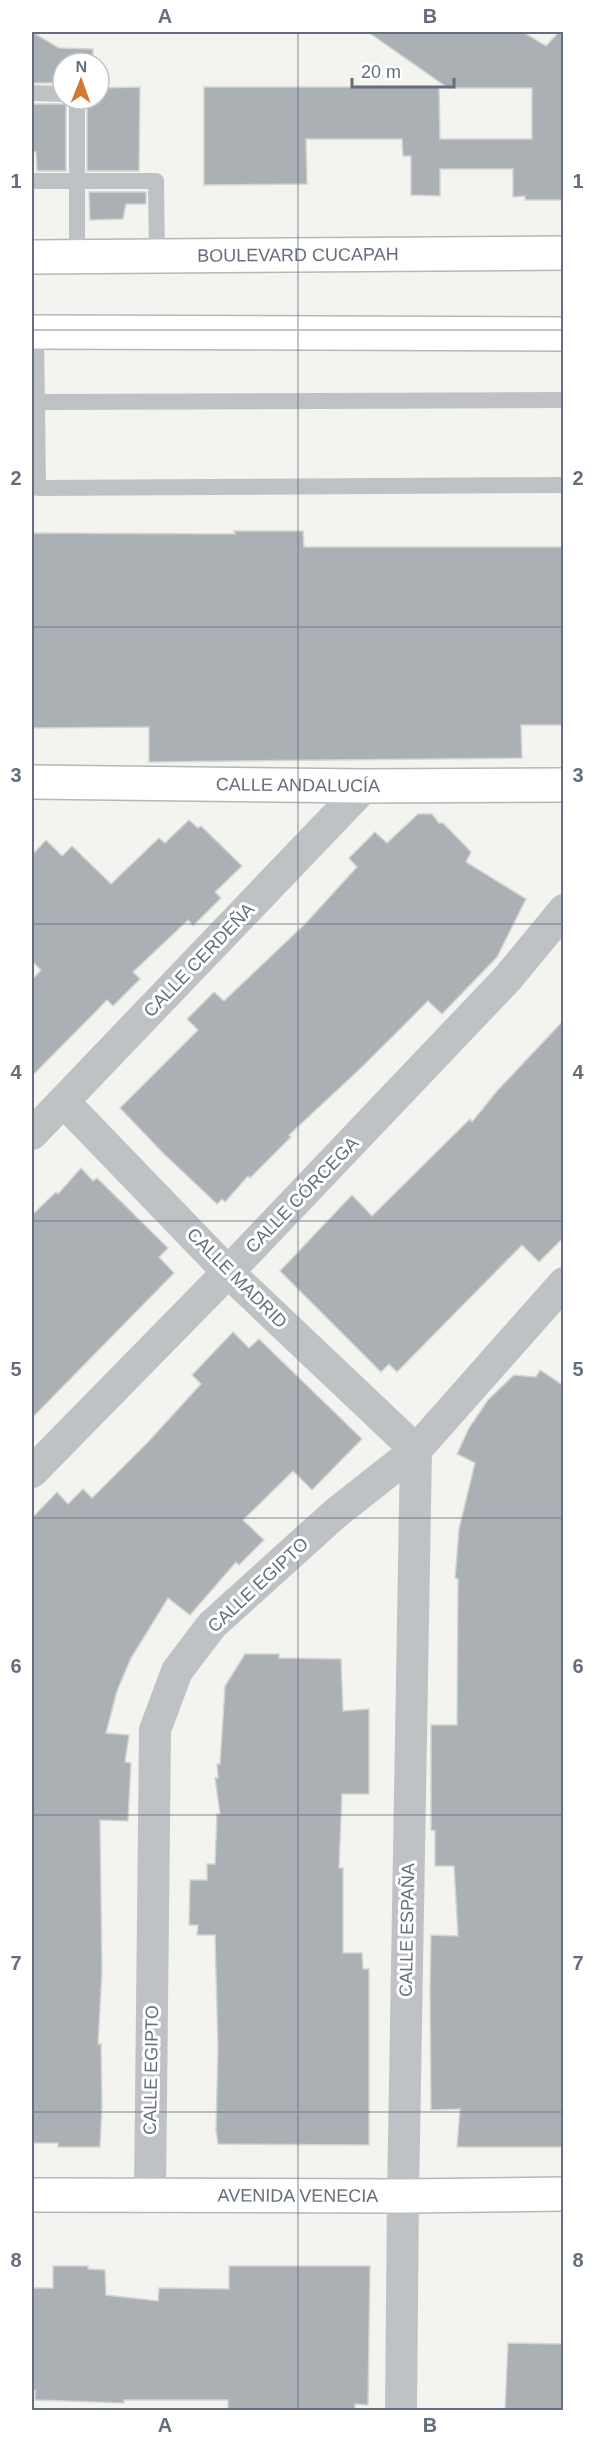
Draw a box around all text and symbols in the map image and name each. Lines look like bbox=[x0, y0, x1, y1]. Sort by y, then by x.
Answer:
text: A bbox=[158, 5, 172, 27]
text: B bbox=[423, 5, 437, 27]
north arrow bbox=[51, 51, 111, 111]
scale bar bbox=[352, 51, 454, 89]
text: N bbox=[75, 58, 87, 75]
text: 20 m bbox=[361, 62, 401, 82]
text: 1 bbox=[10, 170, 22, 192]
text: 1 bbox=[572, 170, 584, 192]
street label: BOULEVARD CUCAPAH bbox=[197, 244, 399, 266]
text: 2 bbox=[10, 467, 22, 489]
text: 2 bbox=[572, 467, 584, 489]
text: 3 bbox=[10, 764, 22, 786]
text: 3 bbox=[572, 764, 584, 786]
street label: CALLE ANDALUCÍA bbox=[216, 774, 380, 796]
street label: CALLE CERDEÑA bbox=[139, 898, 258, 1021]
text: 4 bbox=[10, 1061, 22, 1083]
text: 4 bbox=[572, 1061, 584, 1083]
street label: CALLE CÓRCEGA bbox=[241, 1132, 362, 1257]
street label: CALLE MADRID bbox=[183, 1224, 291, 1332]
text: 5 bbox=[10, 1358, 22, 1380]
text: 5 bbox=[572, 1358, 584, 1380]
street label: CALLE EGIPTO bbox=[204, 1533, 312, 1637]
text: 6 bbox=[10, 1655, 22, 1677]
text: 6 bbox=[572, 1655, 584, 1677]
street label: CALLE ESPAÑA bbox=[395, 1863, 418, 1997]
text: 7 bbox=[10, 1952, 22, 1974]
text: 7 bbox=[572, 1952, 584, 1974]
street label: CALLE EGIPTO bbox=[140, 2005, 162, 2135]
street label: AVENIDA VENECIA bbox=[218, 2186, 378, 2206]
text: 8 bbox=[10, 2249, 22, 2271]
text: 8 bbox=[572, 2249, 584, 2271]
text: A bbox=[158, 2414, 172, 2436]
text: B bbox=[423, 2414, 437, 2436]

